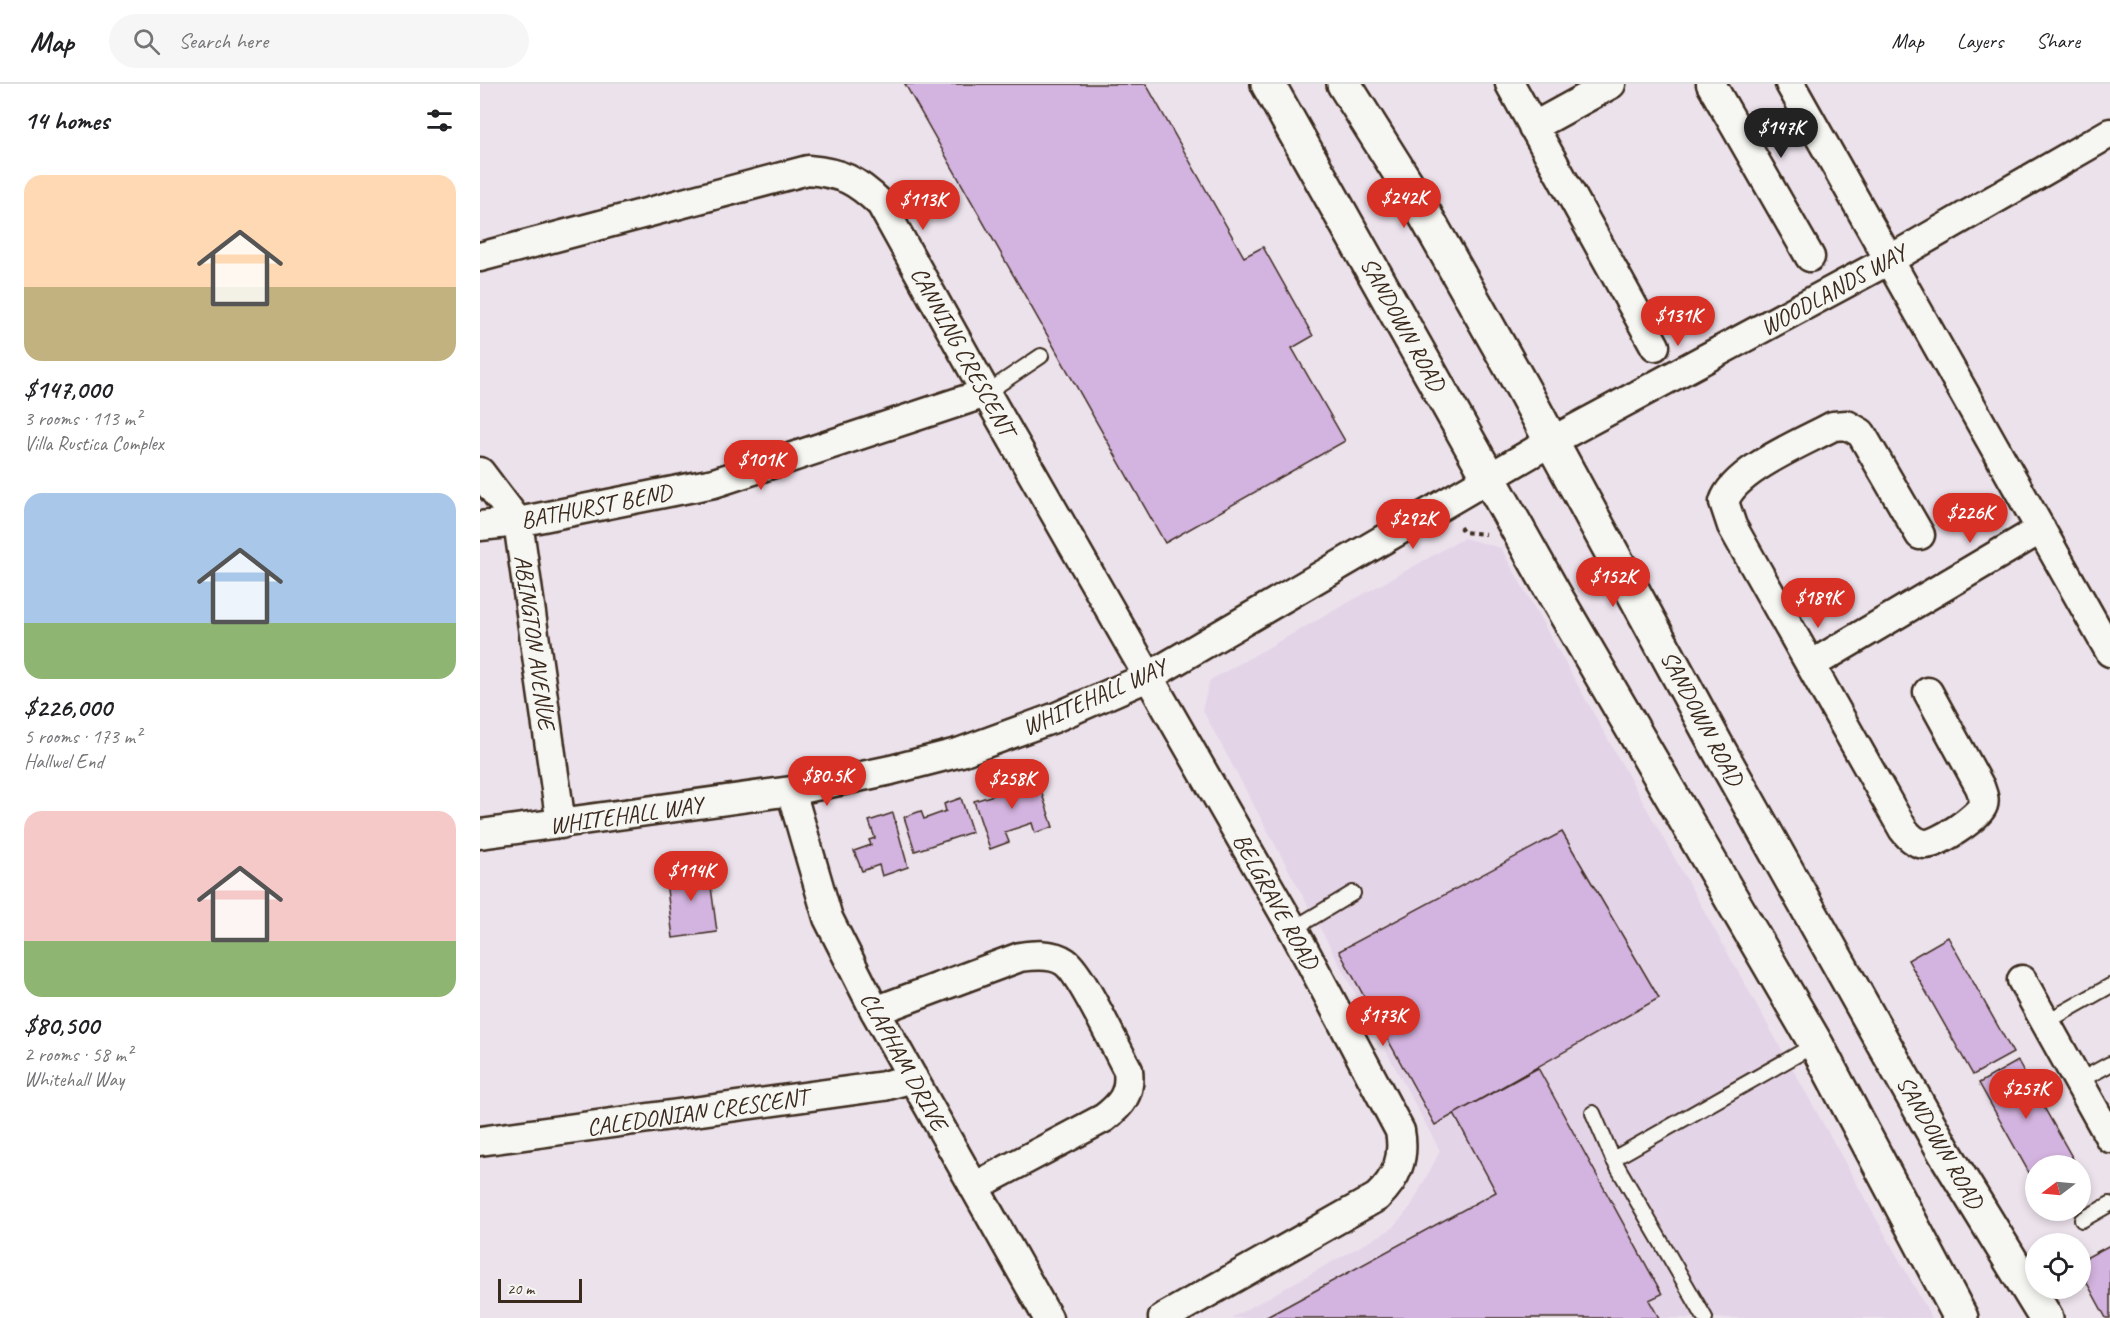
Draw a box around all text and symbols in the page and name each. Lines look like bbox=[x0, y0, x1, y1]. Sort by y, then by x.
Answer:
search box bbox=[109, 14, 529, 68]
text: Map bbox=[30, 24, 73, 59]
icon: search bbox=[130, 25, 163, 58]
text: Search here bbox=[178, 27, 268, 55]
text: Map bbox=[1891, 28, 1924, 54]
text: Layers bbox=[1957, 28, 2003, 54]
text: Share bbox=[2036, 28, 2080, 54]
text: 14 homes bbox=[24, 104, 109, 137]
icon: filters bbox=[423, 104, 456, 137]
pin: $147K bbox=[1739, 108, 1823, 159]
text: $147K bbox=[1758, 115, 1804, 140]
pin: $242K bbox=[1362, 178, 1446, 229]
pin: $113K bbox=[881, 180, 965, 231]
text: $242K bbox=[1381, 185, 1427, 210]
text: $113K bbox=[900, 187, 946, 212]
icon: home bbox=[186, 214, 294, 322]
street label: WOODLANDS WAY bbox=[1755, 236, 1915, 342]
street label: SANDOWN ROAD bbox=[1354, 252, 1453, 398]
street label: CANNING CRESCENT bbox=[904, 261, 1025, 446]
pin: $131K bbox=[1636, 296, 1720, 347]
text: $131K bbox=[1655, 303, 1701, 328]
text: $147,000 bbox=[24, 373, 111, 406]
text: 3 rooms · 113 m² bbox=[24, 406, 141, 431]
text: Villa Rustica Complex bbox=[24, 431, 164, 456]
pin: $101K bbox=[719, 440, 803, 491]
text: $101K bbox=[738, 447, 784, 472]
street label: BATHURST BEND bbox=[518, 476, 676, 535]
pin: $226K bbox=[1928, 493, 2012, 544]
pin: $292K bbox=[1371, 499, 1455, 550]
text: $226K bbox=[1947, 500, 1993, 525]
text: $292K bbox=[1390, 506, 1436, 531]
icon: home bbox=[186, 532, 294, 640]
street label: ABINGTON AVENUE bbox=[508, 553, 563, 734]
pin: $152K bbox=[1571, 557, 1655, 608]
text: $152K bbox=[1590, 564, 1636, 589]
pin: $189K bbox=[1776, 578, 1860, 629]
text: $189K bbox=[1795, 585, 1841, 610]
street label: SANDOWN ROAD bbox=[1654, 645, 1751, 792]
street label: WHITEHALL WAY bbox=[1017, 650, 1174, 742]
text: $226,000 bbox=[24, 691, 112, 724]
text: 5 rooms · 173 m² bbox=[24, 724, 141, 749]
text: Hallwel End bbox=[24, 749, 103, 774]
pin: $80.5K bbox=[778, 756, 876, 807]
pin: $258K bbox=[970, 759, 1054, 810]
text: $80.5K bbox=[802, 763, 852, 788]
text: $258K bbox=[989, 766, 1035, 791]
street label: WHITEHALL WAY bbox=[548, 789, 708, 841]
street label: BELGRAVE ROAD bbox=[1226, 828, 1327, 976]
icon: home bbox=[186, 850, 294, 958]
pin: $114K bbox=[649, 851, 733, 902]
text: $114K bbox=[668, 858, 714, 883]
street label: CLAPHAM DRIVE bbox=[854, 987, 956, 1138]
pin: $173K bbox=[1341, 996, 1425, 1047]
text: $173K bbox=[1360, 1003, 1406, 1028]
text: $80,500 bbox=[24, 1009, 99, 1042]
text: 2 rooms · 58 m² bbox=[24, 1042, 132, 1067]
text: Whitehall Way bbox=[24, 1067, 124, 1092]
pin: $257K bbox=[1984, 1069, 2068, 1120]
street label: SANDOWN ROAD bbox=[1890, 1070, 1991, 1216]
text: $257K bbox=[2003, 1076, 2049, 1101]
street label: CALEDONIAN CRESCENT bbox=[585, 1081, 815, 1142]
north arrow bbox=[2025, 1155, 2091, 1221]
map controls bbox=[2025, 1155, 2091, 1299]
button: locate bbox=[2025, 1233, 2091, 1299]
scale bar bbox=[498, 1276, 582, 1304]
text: 20 m bbox=[507, 1279, 534, 1299]

